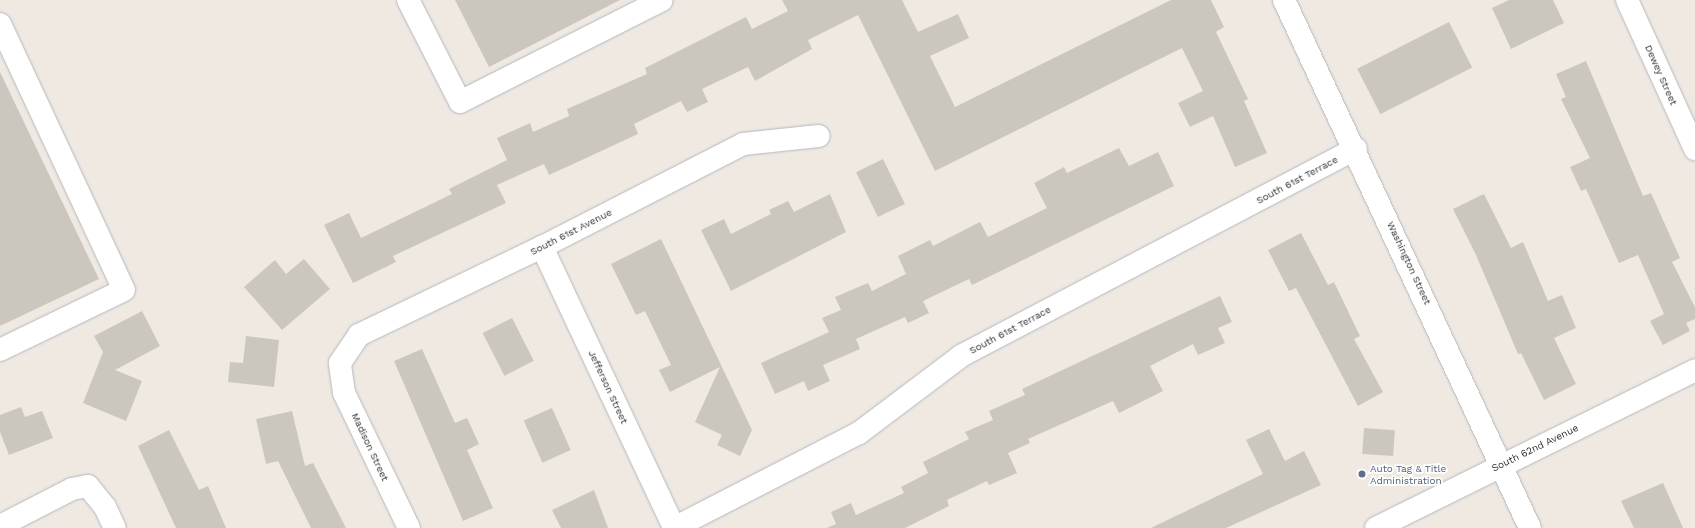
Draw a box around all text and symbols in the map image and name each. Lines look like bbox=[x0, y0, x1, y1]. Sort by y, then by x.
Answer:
street label: Dewey Street bbox=[1642, 43, 1680, 107]
street label: South 61st Terrace bbox=[1254, 153, 1340, 207]
street label: South 61st Avenue bbox=[528, 206, 614, 258]
street label: Washington Street bbox=[1384, 220, 1434, 306]
street label: South 61st Terrace bbox=[967, 303, 1053, 357]
street label: Jefferson Street bbox=[586, 348, 630, 426]
street label: Madison Street bbox=[349, 411, 391, 483]
street label: South 62nd Avenue bbox=[1489, 422, 1581, 474]
place label: Auto Tag & Title Administration bbox=[1370, 462, 1447, 486]
marker: Auto Tag & Title Administration bbox=[1357, 469, 1367, 479]

